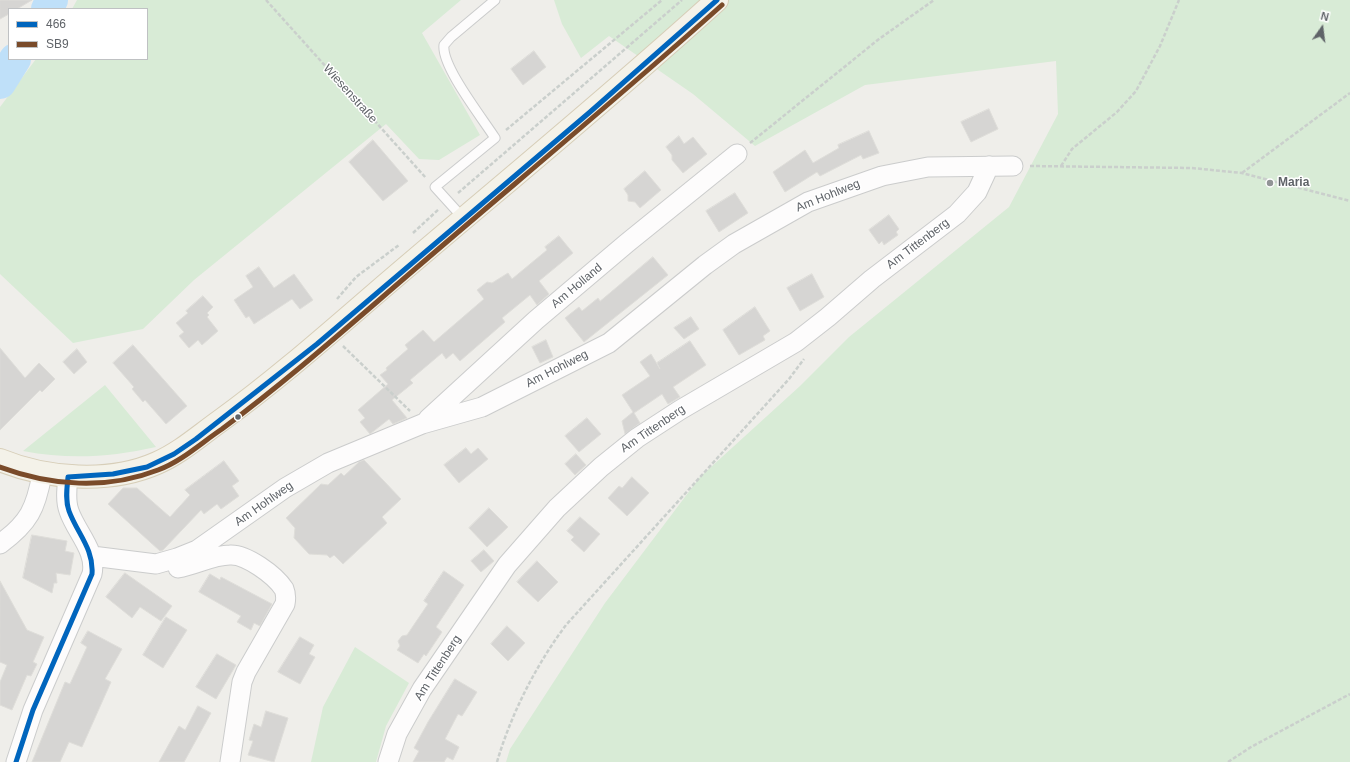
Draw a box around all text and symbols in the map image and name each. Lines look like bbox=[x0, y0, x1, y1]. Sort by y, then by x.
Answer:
legend bbox=[8, 8, 148, 60]
north arrow bbox=[1302, 8, 1342, 48]
text: N bbox=[1320, 10, 1330, 23]
text: 466 bbox=[46, 17, 66, 31]
text: SB9 bbox=[46, 37, 69, 51]
street label: Wiesenstraße bbox=[320, 62, 380, 126]
place label: Maria bbox=[1278, 176, 1309, 190]
street label: Am Hohlweg bbox=[794, 177, 862, 215]
marker: Maria bbox=[1265, 178, 1275, 188]
street label: Am Tittenberg bbox=[884, 216, 952, 272]
street label: Am Holland bbox=[549, 261, 605, 311]
street label: Am Hohlweg bbox=[523, 347, 591, 391]
street label: Am Tittenberg bbox=[618, 402, 688, 456]
unlabelled marker bbox=[233, 412, 243, 422]
street label: Am Hohlweg bbox=[232, 479, 296, 529]
street label: Am Tittenberg bbox=[412, 633, 464, 703]

